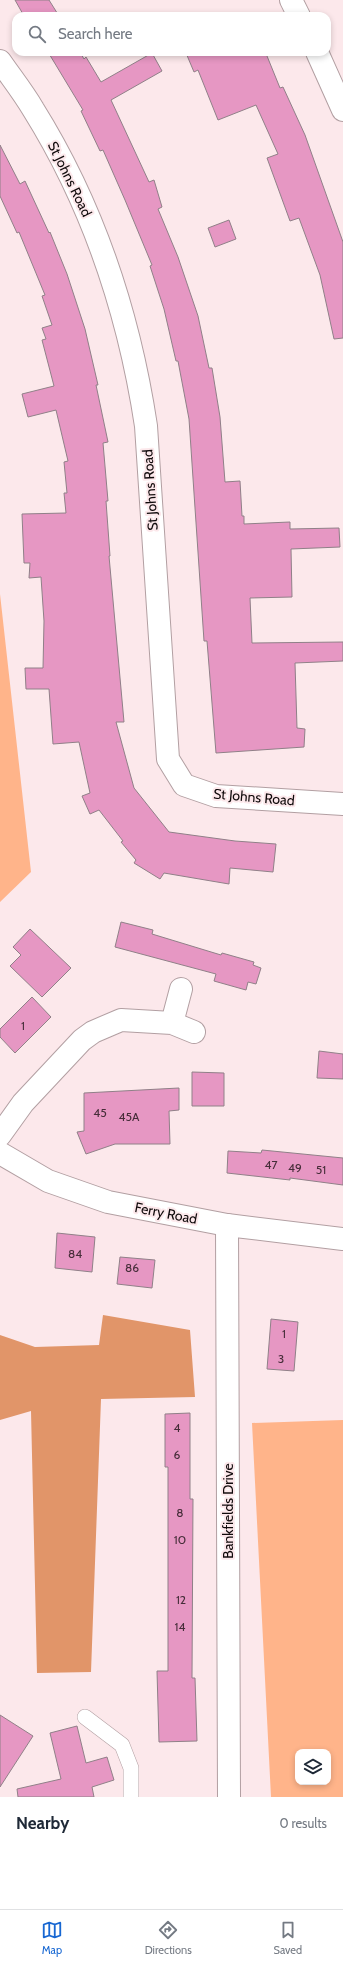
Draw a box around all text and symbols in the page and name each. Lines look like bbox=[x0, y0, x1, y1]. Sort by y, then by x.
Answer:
search box bbox=[12, 12, 331, 56]
icon: search bbox=[26, 23, 48, 45]
text: Search here bbox=[58, 25, 133, 43]
street label: St Johns Road bbox=[44, 138, 96, 220]
street label: St Johns Road bbox=[138, 449, 162, 531]
street label: St Johns Road bbox=[213, 784, 295, 810]
house number: 1 bbox=[21, 1018, 25, 1033]
house number: 45 bbox=[93, 1105, 107, 1120]
house number: 45A bbox=[119, 1109, 140, 1124]
house number: 47 bbox=[265, 1157, 277, 1172]
house number: 49 bbox=[288, 1160, 302, 1175]
house number: 51 bbox=[316, 1162, 326, 1177]
street label: Ferry Road bbox=[133, 1198, 199, 1228]
house number: 84 bbox=[68, 1246, 82, 1261]
house number: 86 bbox=[125, 1260, 139, 1275]
house number: 1 bbox=[282, 1326, 286, 1341]
house number: 3 bbox=[278, 1351, 284, 1366]
house number: 4 bbox=[174, 1420, 181, 1435]
house number: 6 bbox=[174, 1447, 181, 1462]
street label: Bankfields Drive bbox=[219, 1463, 237, 1559]
house number: 8 bbox=[176, 1505, 184, 1520]
house number: 10 bbox=[174, 1532, 186, 1547]
house number: 12 bbox=[176, 1592, 186, 1607]
house number: 14 bbox=[175, 1619, 185, 1634]
map controls bbox=[295, 1749, 331, 1785]
button: layers bbox=[295, 1749, 331, 1785]
text: Nearby bbox=[16, 1813, 69, 1833]
text: 0 results bbox=[279, 1815, 327, 1831]
tab: Map bbox=[41, 1919, 63, 1957]
tab: Directions bbox=[145, 1919, 192, 1957]
tab: Saved bbox=[274, 1919, 302, 1957]

